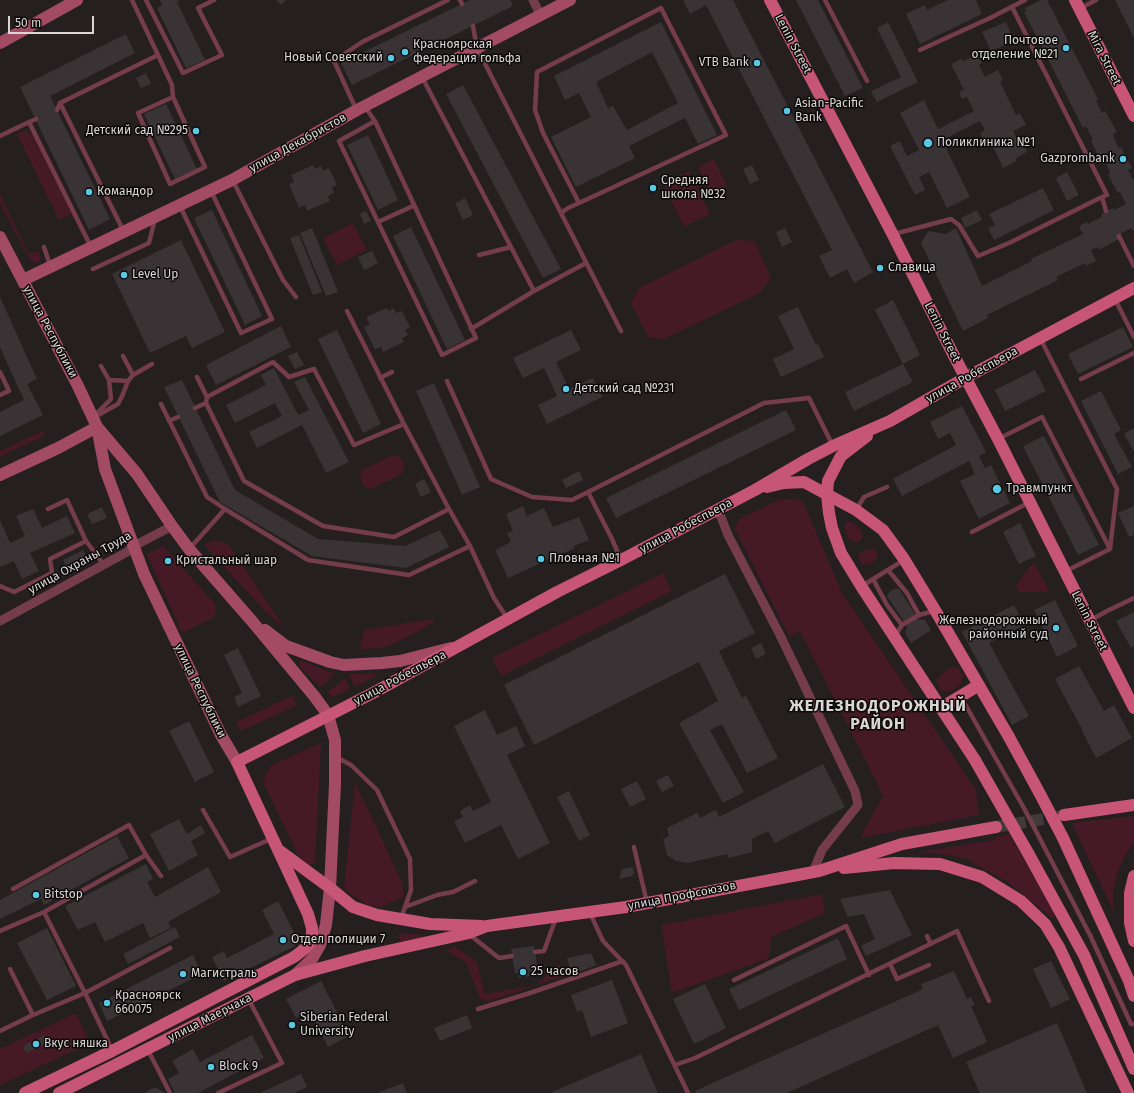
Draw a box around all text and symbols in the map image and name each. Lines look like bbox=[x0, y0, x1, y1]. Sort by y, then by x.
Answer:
scale bar bbox=[10, 8, 96, 34]
street label: Lenin Street bbox=[771, 12, 815, 76]
text: 50 m bbox=[15, 16, 41, 30]
street label: Mira Street bbox=[1084, 28, 1124, 88]
place label: Почтовое отделение №21 bbox=[972, 34, 1058, 62]
place label: Красноярская федерация гольфа bbox=[413, 38, 521, 66]
marker: Почтовое отделение №21 bbox=[1061, 43, 1071, 53]
marker: Красноярская федерация гольфа bbox=[400, 47, 410, 57]
place label: Новый Советский bbox=[284, 51, 383, 65]
marker: Новый Советский bbox=[386, 53, 396, 63]
place label: VTB Bank bbox=[699, 56, 749, 70]
marker: VTB Bank bbox=[752, 58, 762, 68]
place label: Asian-Pacific Bank bbox=[795, 97, 864, 125]
marker: Asian-Pacific Bank bbox=[782, 106, 792, 116]
street label: улица Декабристов bbox=[247, 110, 349, 176]
place label: Детский сад №295 bbox=[86, 124, 188, 138]
marker: Детский сад №295 bbox=[191, 126, 201, 136]
place label: Поликлиника №1 bbox=[937, 136, 1035, 150]
marker: Поликлиника №1 bbox=[922, 137, 934, 149]
place label: Gazprombank bbox=[1040, 152, 1115, 166]
marker: Gazprombank bbox=[1118, 154, 1128, 164]
place label: Средняя школа №32 bbox=[661, 174, 725, 202]
marker: Средняя школа №32 bbox=[648, 183, 658, 193]
place label: Командор bbox=[97, 185, 153, 199]
marker: Командор bbox=[84, 187, 94, 197]
place label: Славица bbox=[888, 261, 936, 275]
marker: Славица bbox=[875, 263, 885, 273]
place label: Level Up bbox=[132, 268, 178, 282]
marker: Level Up bbox=[119, 270, 129, 280]
street label: улица Республики bbox=[19, 283, 81, 381]
street label: Lenin Street bbox=[921, 300, 963, 364]
street label: улица Робеспьера bbox=[924, 344, 1020, 406]
place label: Детский сад №231 bbox=[574, 382, 674, 396]
marker: Детский сад №231 bbox=[561, 384, 571, 394]
place label: Травмпункт bbox=[1006, 482, 1072, 496]
marker: Травмпункт bbox=[991, 483, 1003, 495]
street label: улица Робеспьера bbox=[637, 496, 735, 556]
street label: улица Охраны Труда bbox=[26, 529, 134, 597]
place label: Пловная №1 bbox=[549, 552, 620, 566]
place label: Кристальный шар bbox=[176, 554, 277, 568]
marker: Пловная №1 bbox=[536, 554, 546, 564]
marker: Кристальный шар bbox=[163, 556, 173, 566]
street label: Lenin Street bbox=[1068, 589, 1110, 653]
place label: Железнодорожный районный суд bbox=[939, 614, 1048, 642]
marker: Железнодорожный районный суд bbox=[1051, 623, 1061, 633]
street label: улица Республики bbox=[171, 642, 229, 740]
street label: улица Робеспьера bbox=[351, 648, 449, 708]
district label: ЖЕЛЕЗНОДОРОЖНЫЙ РАЙОН bbox=[789, 697, 967, 735]
street label: улица Профсоюзов bbox=[627, 878, 737, 914]
place label: Bitstop bbox=[44, 888, 83, 902]
marker: Bitstop bbox=[31, 890, 41, 900]
place label: Отдел полиции 7 bbox=[291, 933, 385, 947]
marker: Отдел полиции 7 bbox=[278, 935, 288, 945]
place label: 25 часов bbox=[531, 965, 579, 979]
place label: Магистраль bbox=[191, 967, 257, 981]
marker: 25 часов bbox=[518, 967, 528, 977]
marker: Магистраль bbox=[178, 969, 188, 979]
place label: Красноярск 660075 bbox=[115, 989, 181, 1017]
street label: улица Маерчака bbox=[166, 991, 254, 1045]
marker: Красноярск 660075 bbox=[102, 998, 112, 1008]
place label: Siberian Federal University bbox=[300, 1011, 388, 1039]
marker: Siberian Federal University bbox=[287, 1020, 297, 1030]
place label: Вкус няшка bbox=[44, 1037, 108, 1051]
marker: Вкус няшка bbox=[31, 1039, 41, 1049]
place label: Block 9 bbox=[219, 1060, 258, 1074]
marker: Block 9 bbox=[206, 1062, 216, 1072]

